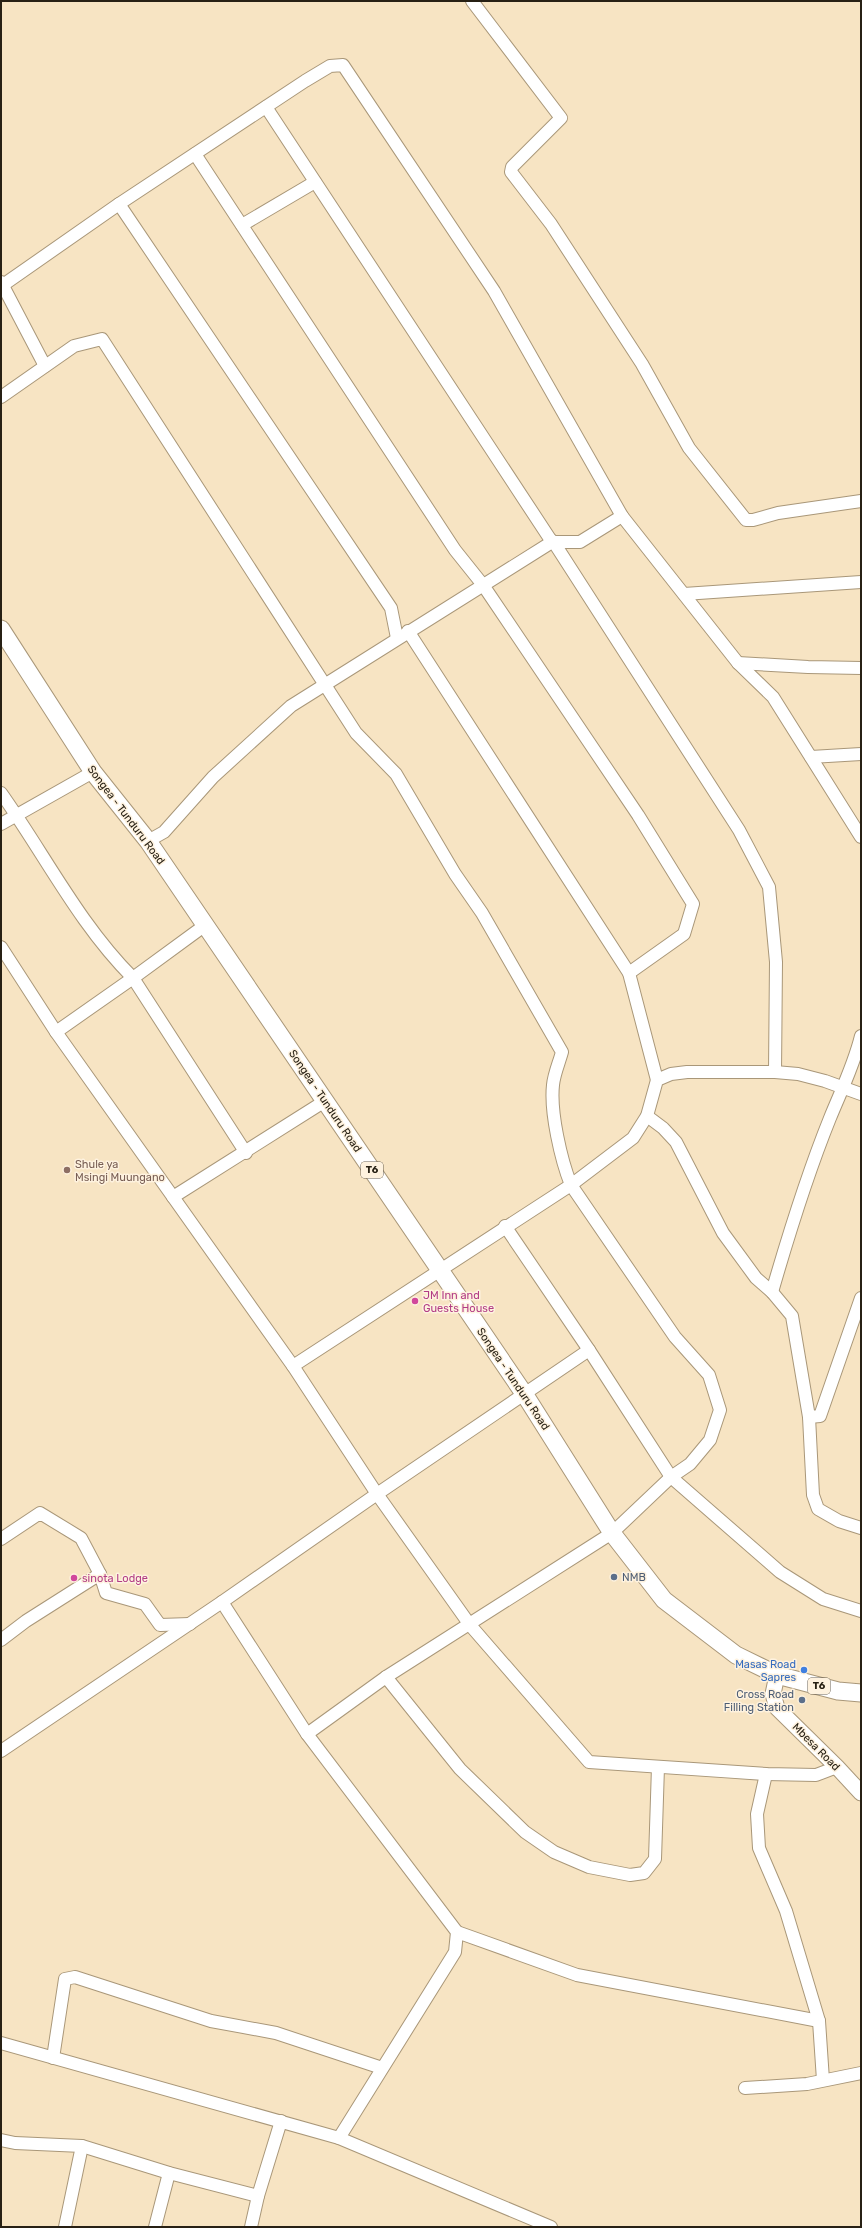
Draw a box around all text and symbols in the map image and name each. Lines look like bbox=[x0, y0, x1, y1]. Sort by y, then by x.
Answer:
street label: Songea - Tunduru Road bbox=[85, 763, 167, 867]
street label: Songea - Tunduru Road bbox=[286, 1047, 364, 1155]
place label: Shule ya Msingi Muungano bbox=[75, 1158, 165, 1184]
road number: T6 bbox=[361, 1162, 383, 1178]
marker: Shule ya Msingi Muungano bbox=[62, 1165, 72, 1175]
place label: JM Inn and Guests House bbox=[423, 1289, 494, 1315]
marker: JM Inn and Guests House bbox=[410, 1296, 420, 1306]
street label: Songea - Tunduru Road bbox=[474, 1325, 552, 1433]
place label: NMB bbox=[622, 1571, 646, 1584]
place label: sinota Lodge bbox=[82, 1572, 148, 1585]
marker: NMB bbox=[609, 1572, 619, 1582]
marker: sinota Lodge bbox=[69, 1573, 79, 1583]
place label: Masas Road Sapres bbox=[735, 1658, 796, 1684]
marker: Masas Road Sapres bbox=[799, 1665, 809, 1675]
road number: T6 bbox=[808, 1678, 830, 1694]
place label: Cross Road Filling Station bbox=[724, 1688, 794, 1714]
marker: Cross Road Filling Station bbox=[797, 1695, 807, 1705]
street label: Mbesa Road bbox=[790, 1721, 842, 1773]

